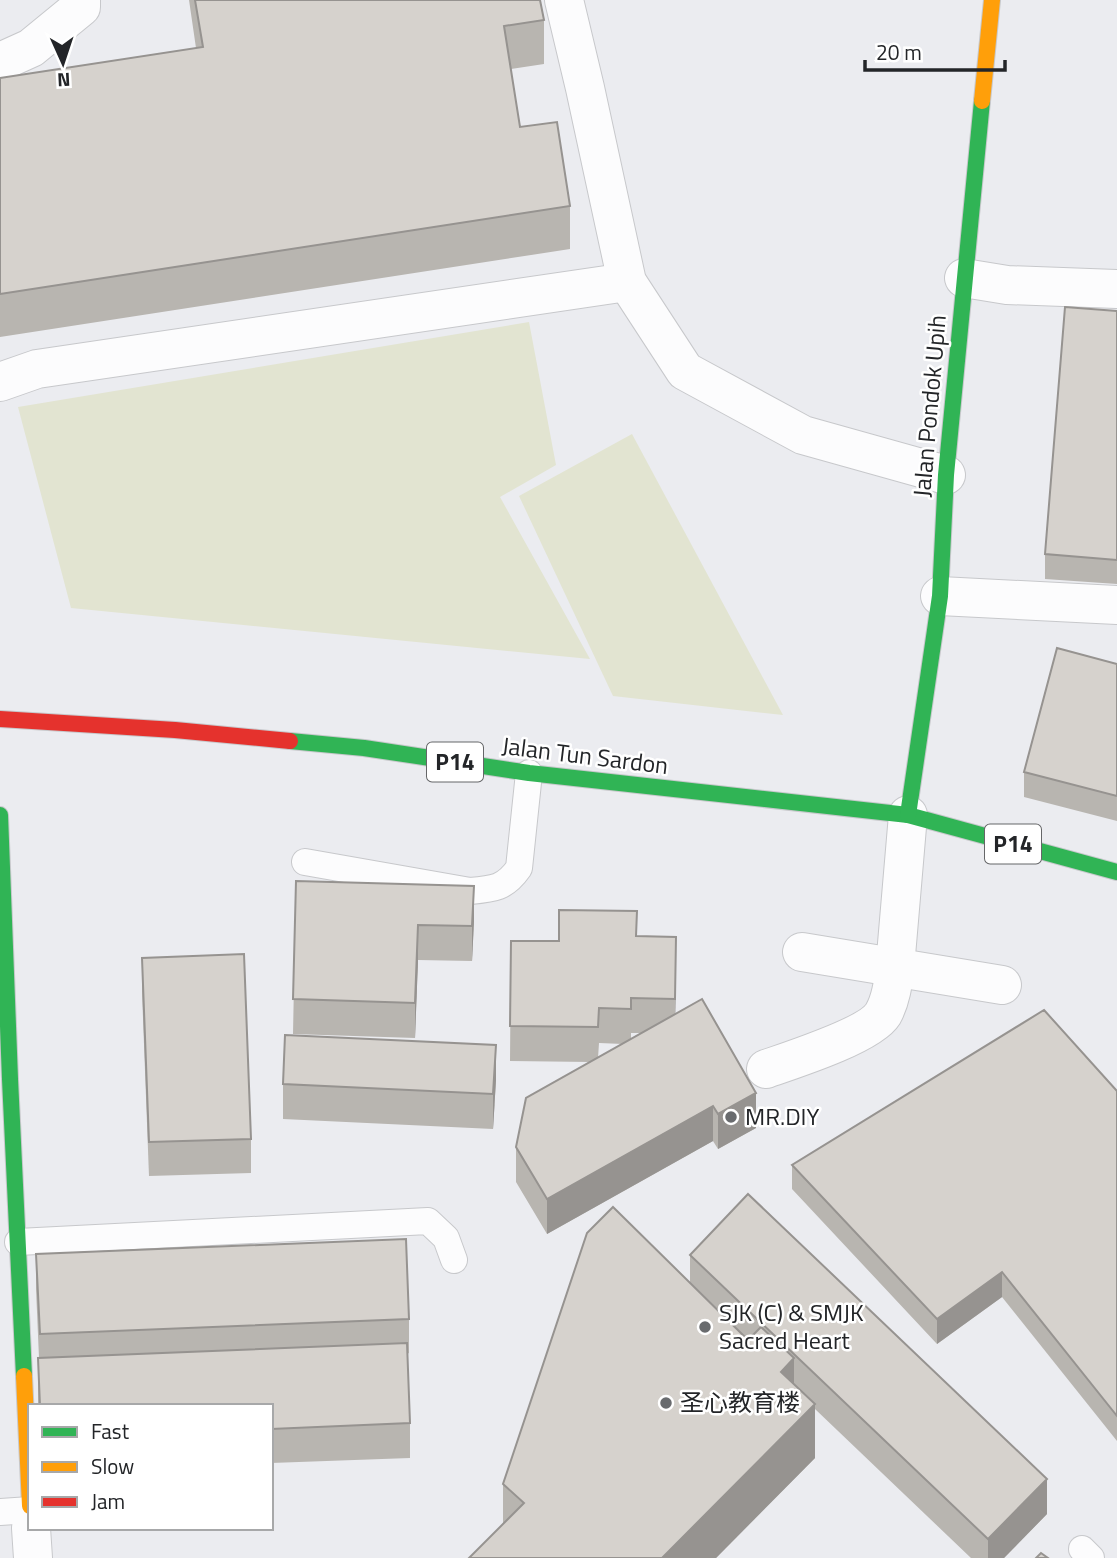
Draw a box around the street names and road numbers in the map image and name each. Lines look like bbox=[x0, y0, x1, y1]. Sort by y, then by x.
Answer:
street label: Jalan Pondok Upih bbox=[903, 313, 955, 499]
street label: Jalan Tun Sardon bbox=[500, 727, 670, 783]
road number: P14 bbox=[427, 742, 483, 782]
road number: P14 bbox=[985, 824, 1041, 864]

